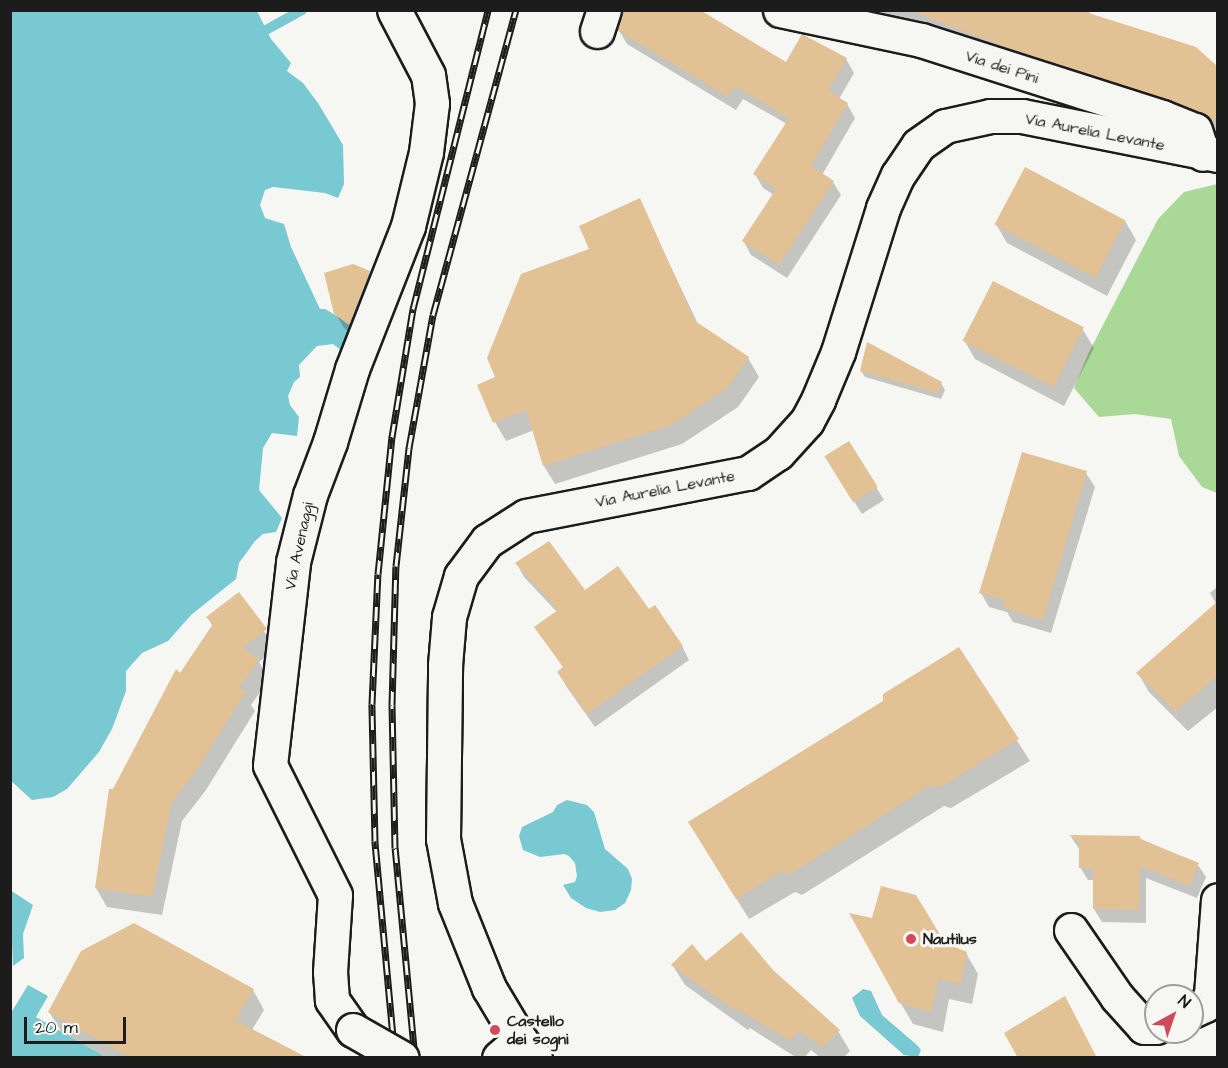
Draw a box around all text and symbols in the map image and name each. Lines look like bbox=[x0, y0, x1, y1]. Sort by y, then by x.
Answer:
street label: Via dei Pini bbox=[963, 46, 1041, 88]
street label: Via Aurelia Levante bbox=[1024, 109, 1166, 155]
street label: Via Aurelia Levante bbox=[594, 466, 736, 512]
street label: Via Avenaggi bbox=[280, 500, 318, 592]
place label: Nautilus bbox=[923, 929, 977, 949]
marker: Nautilus bbox=[904, 932, 918, 946]
north arrow bbox=[1144, 984, 1204, 1044]
text: N bbox=[1173, 990, 1195, 1013]
scale bar bbox=[27, 1005, 129, 1043]
place label: Castello dei sogni bbox=[507, 1011, 568, 1049]
text: 20 m bbox=[35, 1015, 78, 1040]
marker: Castello dei sogni bbox=[488, 1023, 502, 1037]

